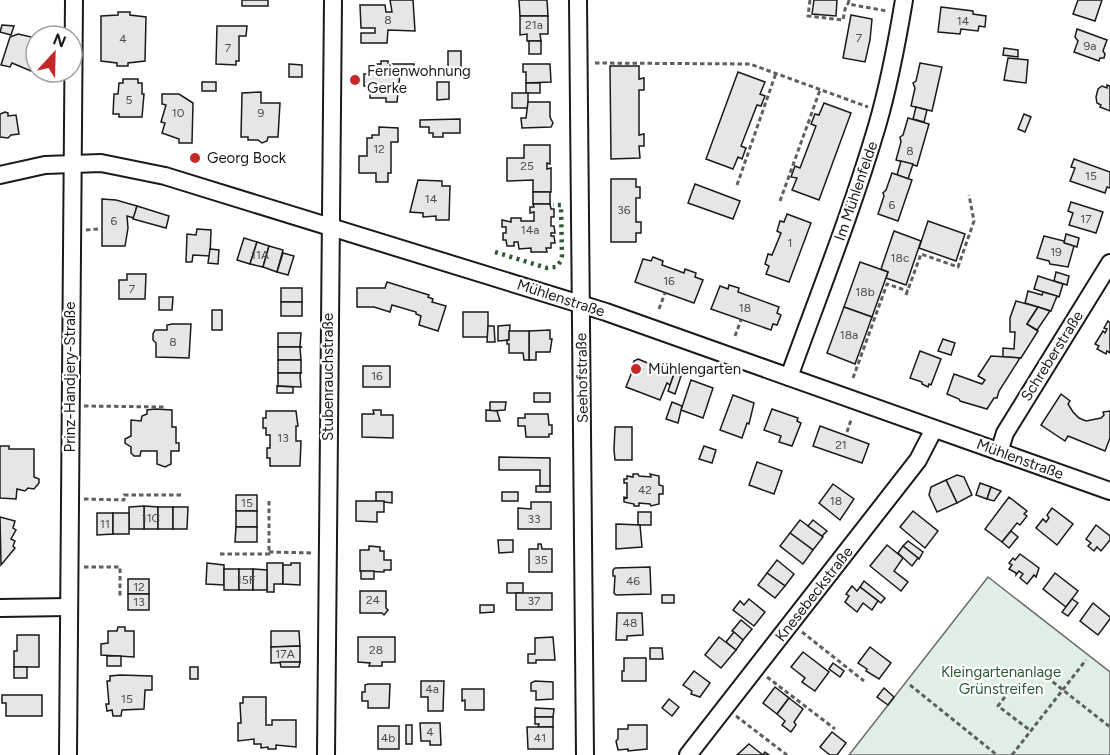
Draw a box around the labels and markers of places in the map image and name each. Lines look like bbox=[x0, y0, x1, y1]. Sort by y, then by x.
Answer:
place label: Ferienwohnung Gerke bbox=[367, 62, 471, 97]
marker: Ferienwohnung Gerke bbox=[348, 73, 362, 87]
place label: Georg Bock bbox=[207, 149, 287, 167]
marker: Georg Bock bbox=[188, 151, 202, 165]
place label: Mühlengarten bbox=[648, 360, 741, 378]
marker: Mühlengarten bbox=[629, 362, 643, 376]

